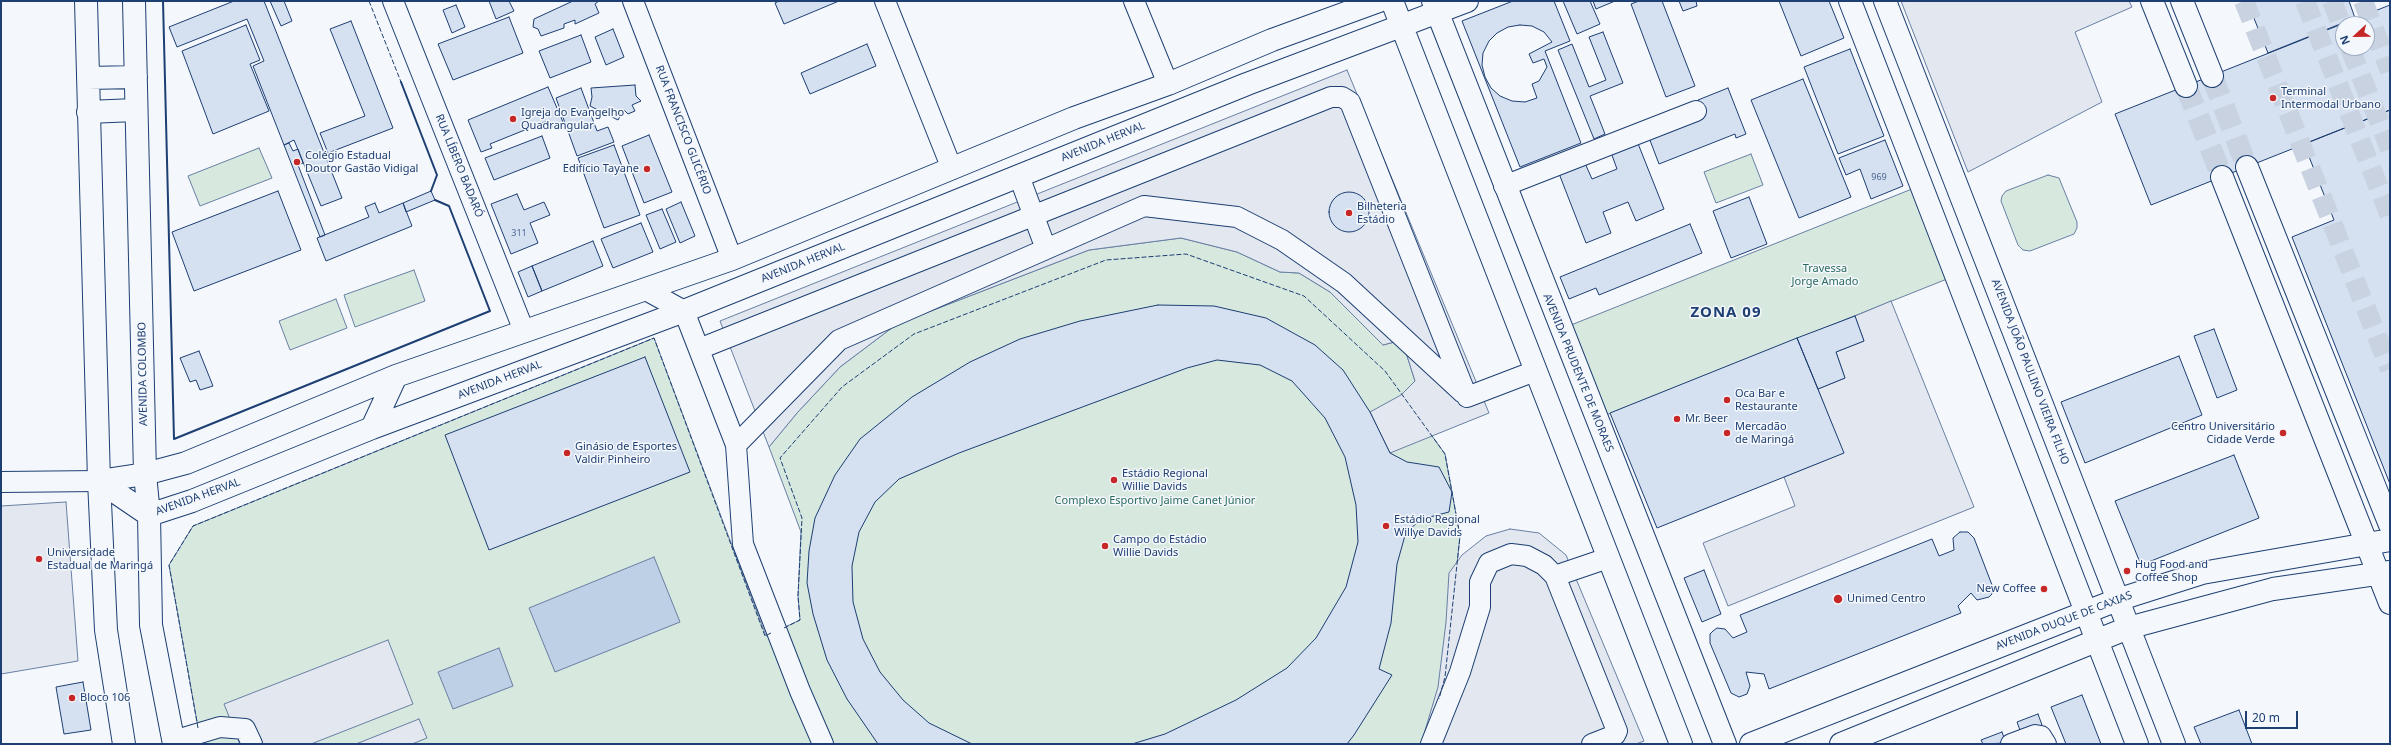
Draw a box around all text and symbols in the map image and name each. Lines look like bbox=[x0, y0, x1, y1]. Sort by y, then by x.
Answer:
north arrow bbox=[2335, 16, 2375, 56]
text: N bbox=[2336, 33, 2353, 47]
street label: RUA FRANCISCO GLICÉRIO bbox=[652, 64, 714, 196]
place label: Terminal Intermodal Urbano bbox=[2281, 85, 2381, 111]
marker: Terminal Intermodal Urbano bbox=[2268, 93, 2278, 103]
place label: Igreja do Evangelho Quadrangular bbox=[521, 106, 624, 132]
street label: RUA LÍBERO BADARÓ bbox=[432, 112, 486, 220]
marker: Igreja do Evangelho Quadrangular bbox=[508, 114, 518, 124]
street label: AVENIDA HERVAL bbox=[1059, 119, 1147, 165]
place label: Colégio Estadual Doutor Gastão Vidigal bbox=[305, 149, 418, 175]
marker: Colégio Estadual Doutor Gastão Vidigal bbox=[292, 157, 302, 167]
place label: Edifício Tayane bbox=[563, 162, 639, 176]
marker: Edifício Tayane bbox=[642, 164, 652, 174]
house number: 969 bbox=[1871, 172, 1887, 182]
place label: Bilheteria Estádio bbox=[1357, 200, 1407, 226]
marker: Bilheteria Estádio bbox=[1344, 208, 1354, 218]
house number: 311 bbox=[511, 228, 527, 238]
street label: AVENIDA HERVAL bbox=[759, 240, 847, 286]
park label: Travessa Jorge Amado bbox=[1792, 262, 1858, 288]
street label: AVENIDA JOÃO PAULINO VIEIRA FILHO bbox=[1988, 277, 2072, 467]
street label: AVENIDA PRUDENTE DE MORAES bbox=[1540, 292, 1616, 454]
district label: ZONA 09 bbox=[1690, 304, 1762, 322]
street label: AVENIDA COLOMBO bbox=[135, 322, 151, 426]
street label: AVENIDA HERVAL bbox=[456, 358, 544, 402]
place label: Oca Bar e Restaurante bbox=[1735, 387, 1798, 413]
marker: Oca Bar e Restaurante bbox=[1722, 395, 1732, 405]
place label: Mr. Beer bbox=[1685, 412, 1728, 426]
marker: Mr. Beer bbox=[1672, 414, 1682, 424]
place label: Mercadão de Maringá bbox=[1735, 420, 1794, 446]
place label: Centro Universitário Cidade Verde bbox=[2171, 420, 2275, 446]
marker: Mercadão de Maringá bbox=[1722, 428, 1732, 438]
marker: Centro Universitário Cidade Verde bbox=[2278, 428, 2288, 438]
place label: Ginásio de Esportes Valdir Pinheiro bbox=[575, 440, 677, 466]
marker: Ginásio de Esportes Valdir Pinheiro bbox=[562, 448, 572, 458]
place label: Estádio Regional Willie Davids bbox=[1122, 467, 1208, 493]
marker: Estádio Regional Willie Davids bbox=[1109, 475, 1119, 485]
street label: AVENIDA HERVAL bbox=[154, 476, 242, 518]
park label: Complexo Esportivo Jaime Canet Júnior bbox=[1055, 494, 1255, 508]
place label: Estádio Regional Willye Davids bbox=[1394, 513, 1480, 539]
marker: Estádio Regional Willye Davids bbox=[1381, 521, 1391, 531]
place label: Campo do Estádio Willie Davids bbox=[1113, 533, 1207, 559]
marker: Campo do Estádio Willie Davids bbox=[1100, 541, 1110, 551]
place label: Universidade Estadual de Maringá bbox=[47, 546, 153, 572]
marker: Universidade Estadual de Maringá bbox=[34, 554, 44, 564]
place label: Hug Food and Coffee Shop bbox=[2135, 558, 2208, 584]
marker: Hug Food and Coffee Shop bbox=[2122, 566, 2132, 576]
place label: New Coffee bbox=[1977, 582, 2036, 596]
marker: New Coffee bbox=[2039, 584, 2049, 594]
street label: AVENIDA DUQUE DE CAXIAS bbox=[1994, 589, 2134, 653]
place label: Unimed Centro bbox=[1847, 592, 1926, 606]
marker: Unimed Centro bbox=[1832, 593, 1844, 605]
place label: Bloco 106 bbox=[80, 691, 130, 705]
marker: Bloco 106 bbox=[67, 693, 77, 703]
scale bar bbox=[2247, 703, 2300, 729]
text: 20 m bbox=[2252, 709, 2280, 726]

